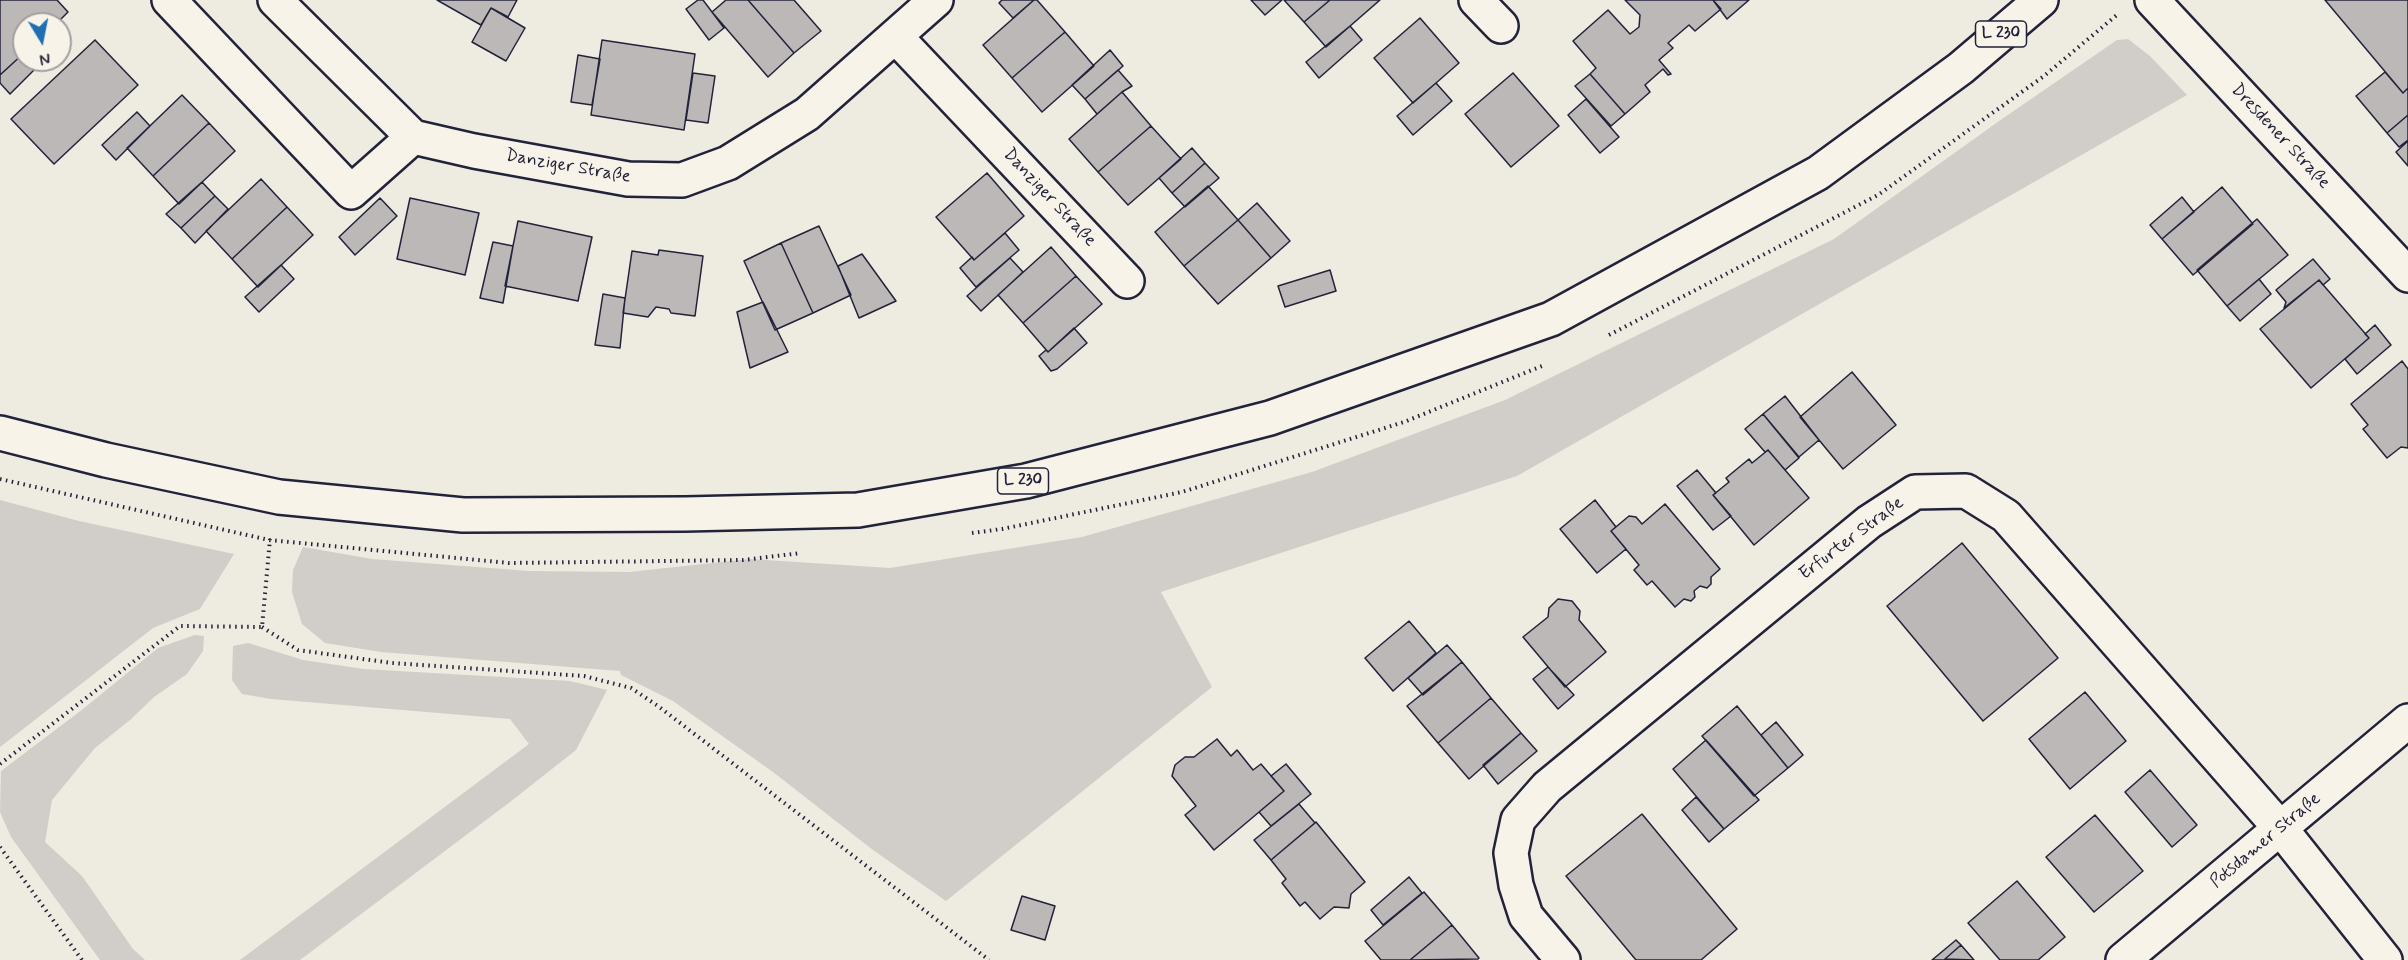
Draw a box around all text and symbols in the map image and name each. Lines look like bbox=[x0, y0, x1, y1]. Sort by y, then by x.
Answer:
north arrow bbox=[12, 12, 72, 72]
road number: L 230 bbox=[1976, 21, 2026, 47]
text: N bbox=[38, 47, 52, 70]
street label: Dresdener Straße bbox=[2226, 80, 2334, 194]
street label: Danziger Straße bbox=[998, 144, 1100, 252]
street label: Danziger Straße bbox=[504, 145, 632, 189]
road number: L 230 bbox=[998, 468, 1048, 494]
street label: Erfurter Straße bbox=[1795, 493, 1909, 585]
street label: Potsdamer Straße bbox=[2206, 789, 2326, 893]

